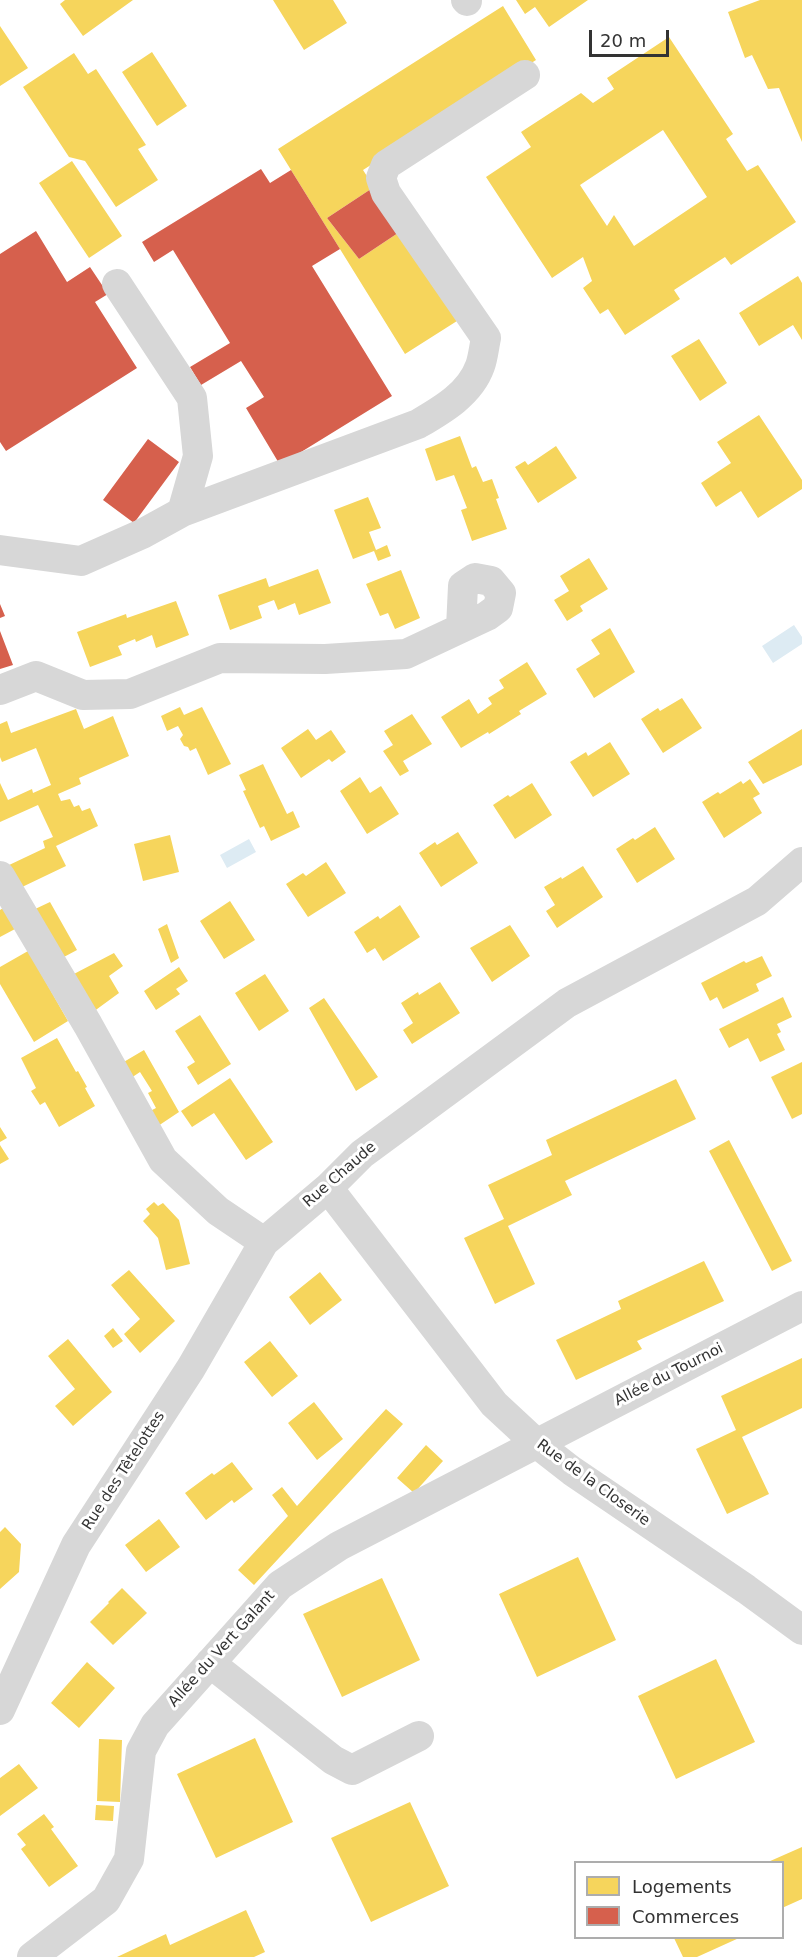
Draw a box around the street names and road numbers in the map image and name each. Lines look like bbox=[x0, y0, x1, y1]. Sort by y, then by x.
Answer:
street label: Rue Chaude bbox=[300, 1138, 380, 1212]
street label: Allée du Tournoi bbox=[612, 1340, 726, 1410]
street label: Rue des Têtelottes bbox=[79, 1408, 169, 1534]
street label: Rue de la Closerie bbox=[533, 1436, 653, 1530]
street label: Allée du Vert Galant bbox=[165, 1587, 279, 1711]

